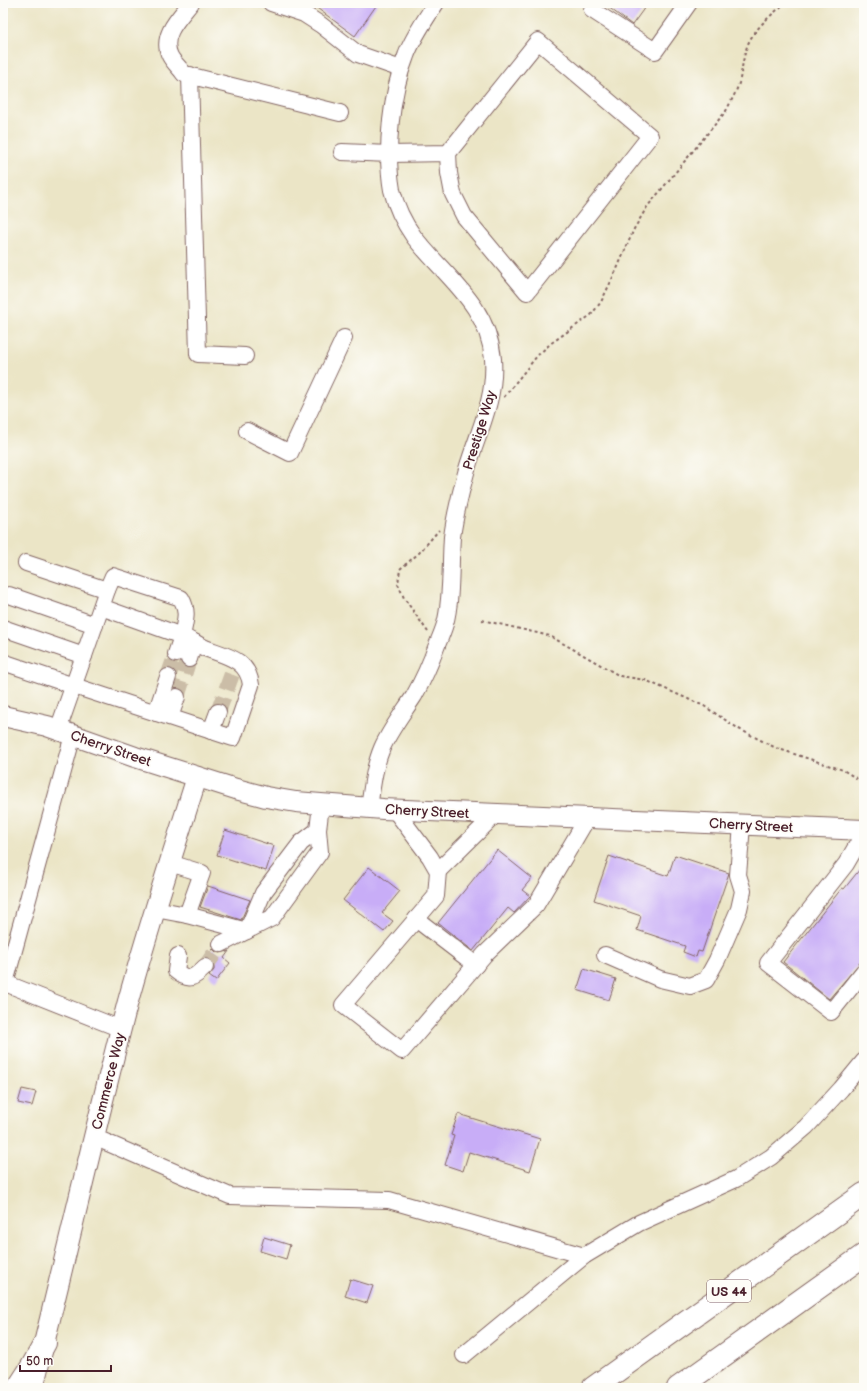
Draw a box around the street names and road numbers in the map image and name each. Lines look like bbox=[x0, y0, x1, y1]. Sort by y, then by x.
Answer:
street label: Prestige Way bbox=[459, 388, 500, 472]
street label: Cherry Street bbox=[68, 727, 154, 770]
street label: Cherry Street bbox=[385, 801, 470, 822]
street label: Cherry Street bbox=[709, 815, 794, 836]
street label: Commerce Way bbox=[88, 1030, 129, 1131]
road number: US 44 bbox=[707, 1280, 751, 1302]

